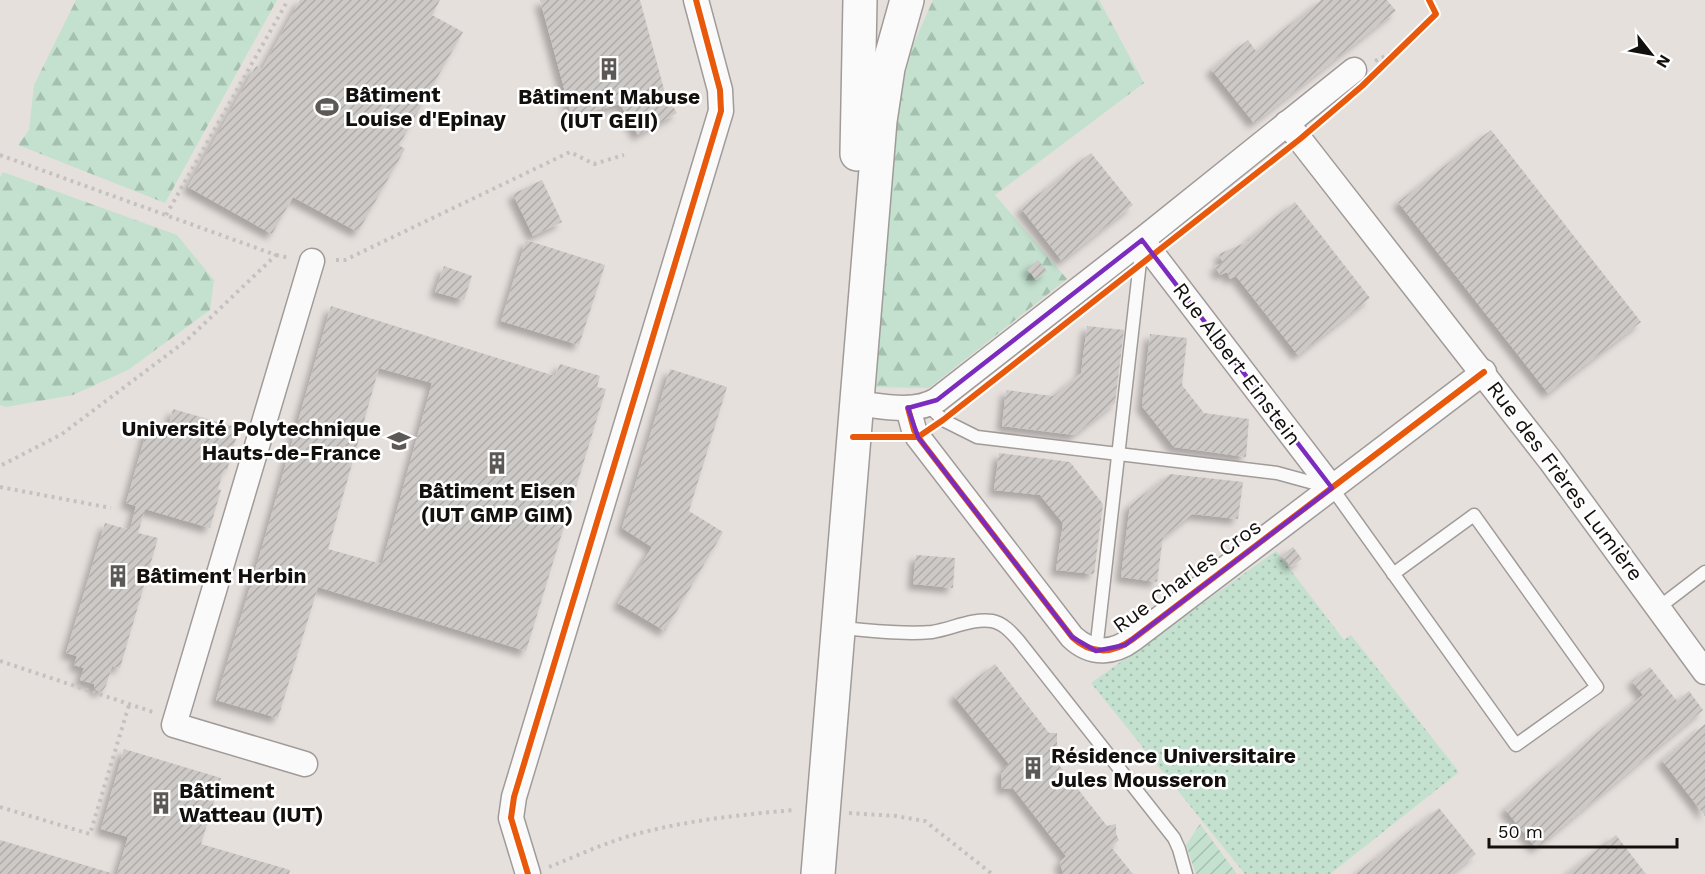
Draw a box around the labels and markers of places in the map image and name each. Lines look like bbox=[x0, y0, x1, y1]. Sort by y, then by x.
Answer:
building icon: Bâtiment Mabuse (IUT GEII) bbox=[596, 56, 622, 82]
place label: Bâtiment Louise d'Epinay bbox=[345, 82, 506, 131]
place label: Bâtiment Mabuse (IUT GEII) bbox=[518, 84, 700, 133]
sports icon: Bâtiment Louise d'Epinay bbox=[314, 94, 340, 120]
place label: Université Polytechnique Hauts-de-France bbox=[121, 416, 381, 465]
school or university icon: Université Polytechnique Hauts-de-France bbox=[386, 428, 412, 454]
building icon: Bâtiment Eisen (IUT GMP GIM) bbox=[484, 450, 510, 476]
place label: Bâtiment Eisen (IUT GMP GIM) bbox=[418, 478, 576, 527]
building icon: Bâtiment Herbin bbox=[105, 563, 131, 589]
place label: Bâtiment Herbin bbox=[136, 563, 306, 588]
place label: Résidence Universitaire Jules Mousseron bbox=[1051, 743, 1296, 792]
building icon: Résidence Universitaire Jules Mousseron bbox=[1020, 755, 1046, 781]
place label: Bâtiment Watteau (IUT) bbox=[179, 778, 323, 827]
building icon: Bâtiment Watteau (IUT) bbox=[148, 790, 174, 816]

